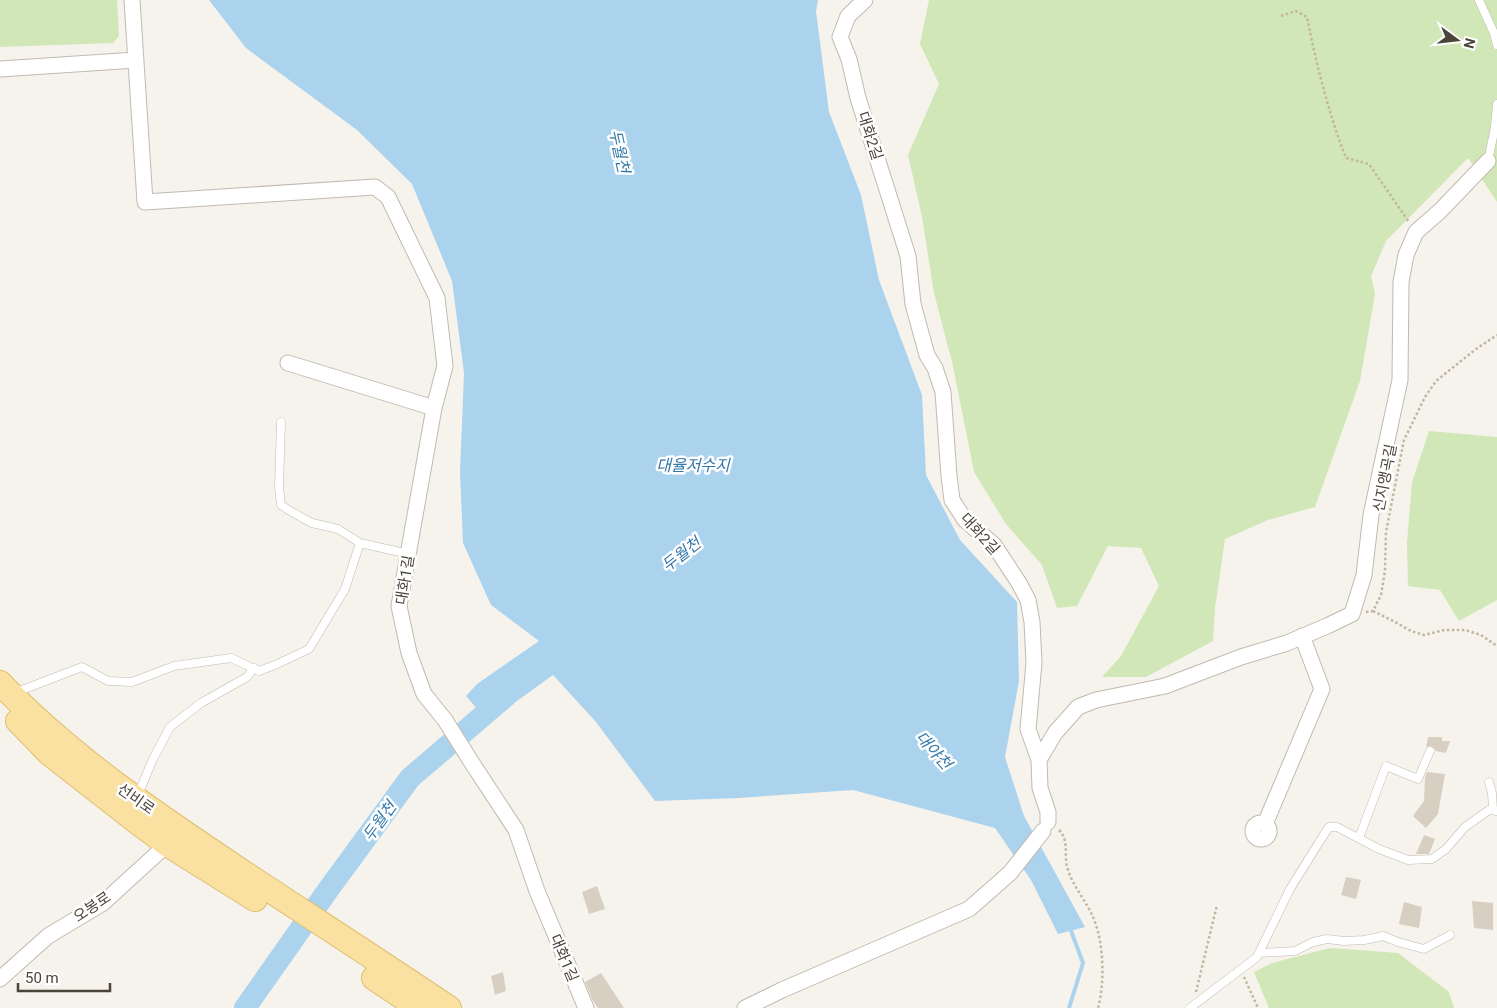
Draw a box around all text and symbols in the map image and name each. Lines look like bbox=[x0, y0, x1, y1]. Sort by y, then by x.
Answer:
north arrow bbox=[1432, 15, 1482, 65]
text: N bbox=[1461, 37, 1479, 50]
street label: 대화2길 bbox=[854, 110, 886, 162]
water label: 두월천 bbox=[606, 128, 634, 177]
street label: 신지앵곡길 bbox=[1370, 442, 1400, 514]
water label: 대율저수지 bbox=[656, 456, 731, 475]
street label: 대화2길 bbox=[957, 509, 1003, 559]
water label: 두월천 bbox=[658, 532, 706, 575]
street label: 대화1길 bbox=[392, 554, 418, 606]
water label: 대야천 bbox=[912, 728, 957, 775]
street label: 선비로 bbox=[114, 780, 158, 818]
water label: 두월천 bbox=[359, 796, 401, 845]
street label: 오봉로 bbox=[70, 888, 114, 926]
street label: 대화1길 bbox=[546, 932, 582, 984]
scale bar bbox=[18, 960, 110, 992]
text: 50 m bbox=[25, 969, 59, 987]

